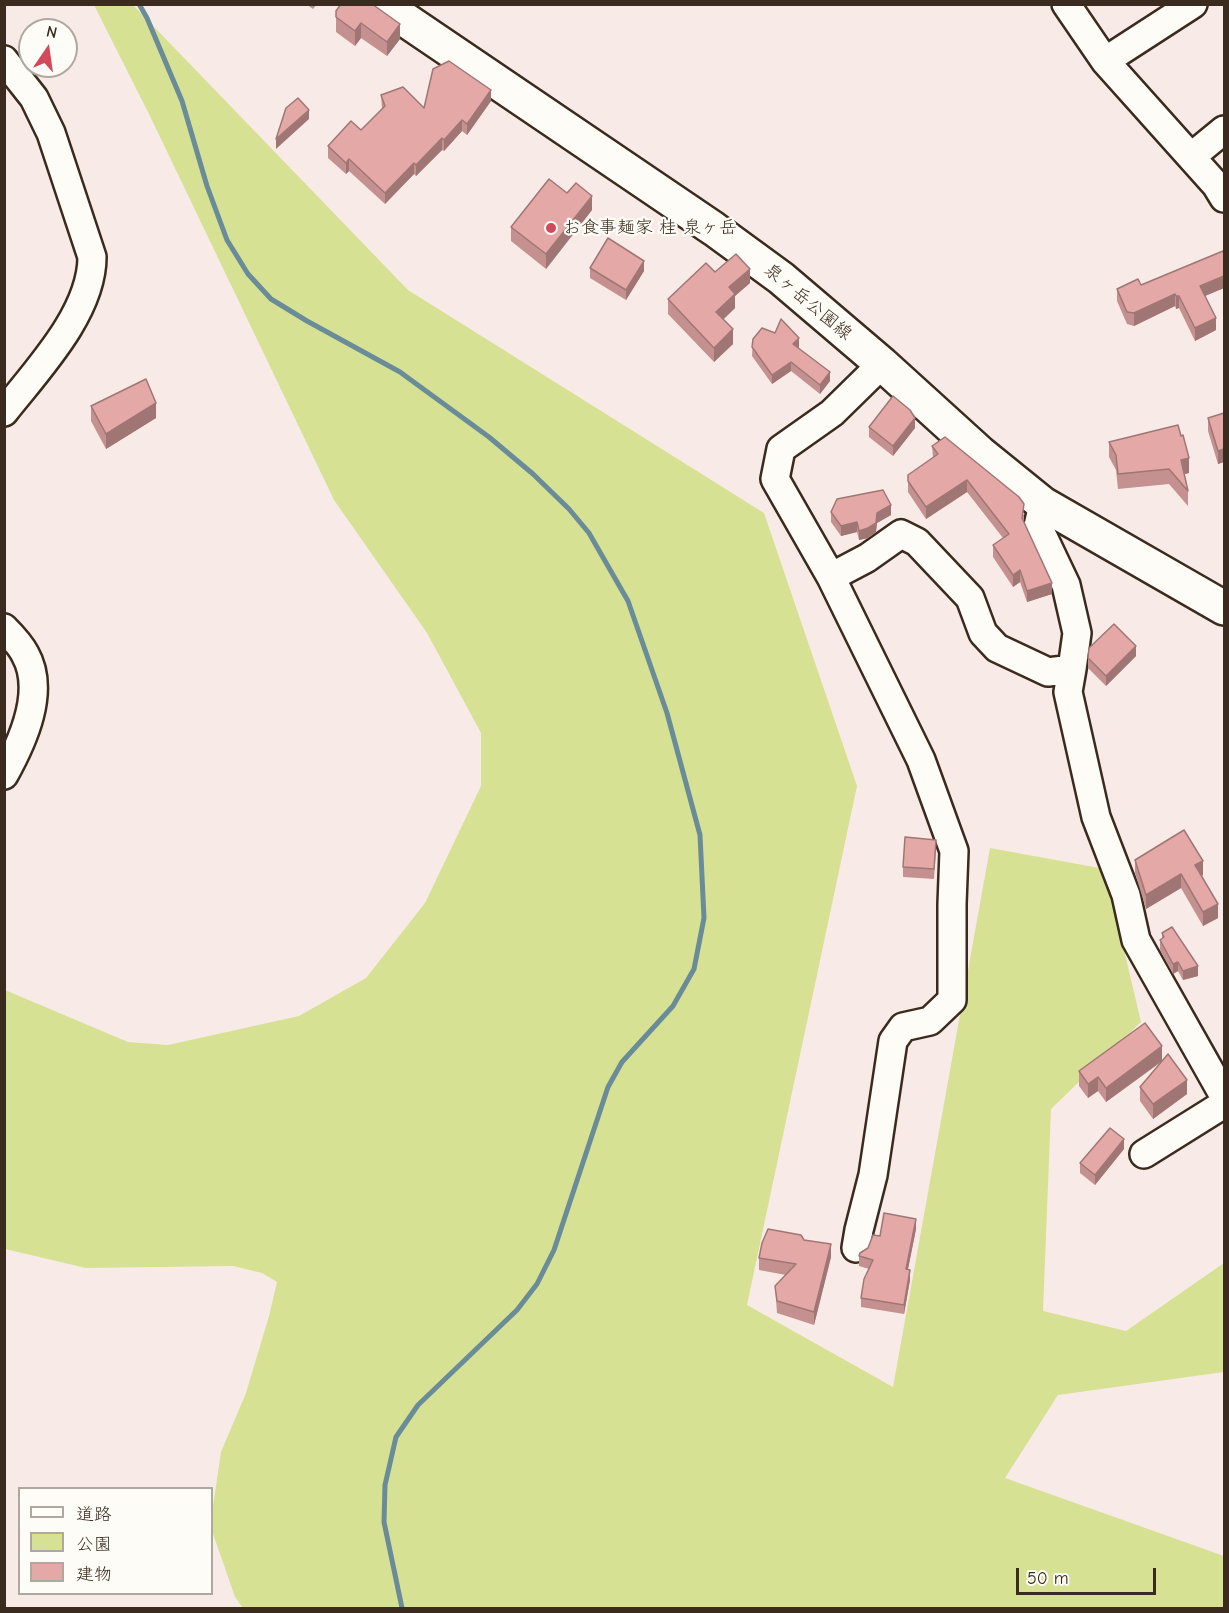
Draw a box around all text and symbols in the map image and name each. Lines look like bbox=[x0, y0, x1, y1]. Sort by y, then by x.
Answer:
north arrow bbox=[18, 18, 78, 78]
text: N bbox=[44, 22, 59, 42]
place label: お食事麺家 桂 泉ヶ岳 bbox=[563, 217, 737, 239]
marker: お食事麺家 桂 泉ヶ岳 bbox=[544, 221, 558, 235]
street label: 泉ヶ岳公園線 bbox=[760, 259, 856, 345]
legend bbox=[18, 1487, 213, 1595]
text: 道路 bbox=[76, 1504, 112, 1525]
text: 公園 bbox=[76, 1534, 112, 1555]
scale bar bbox=[1019, 1556, 1158, 1594]
text: 建物 bbox=[76, 1564, 112, 1585]
text: 50 m bbox=[1027, 1568, 1069, 1589]

